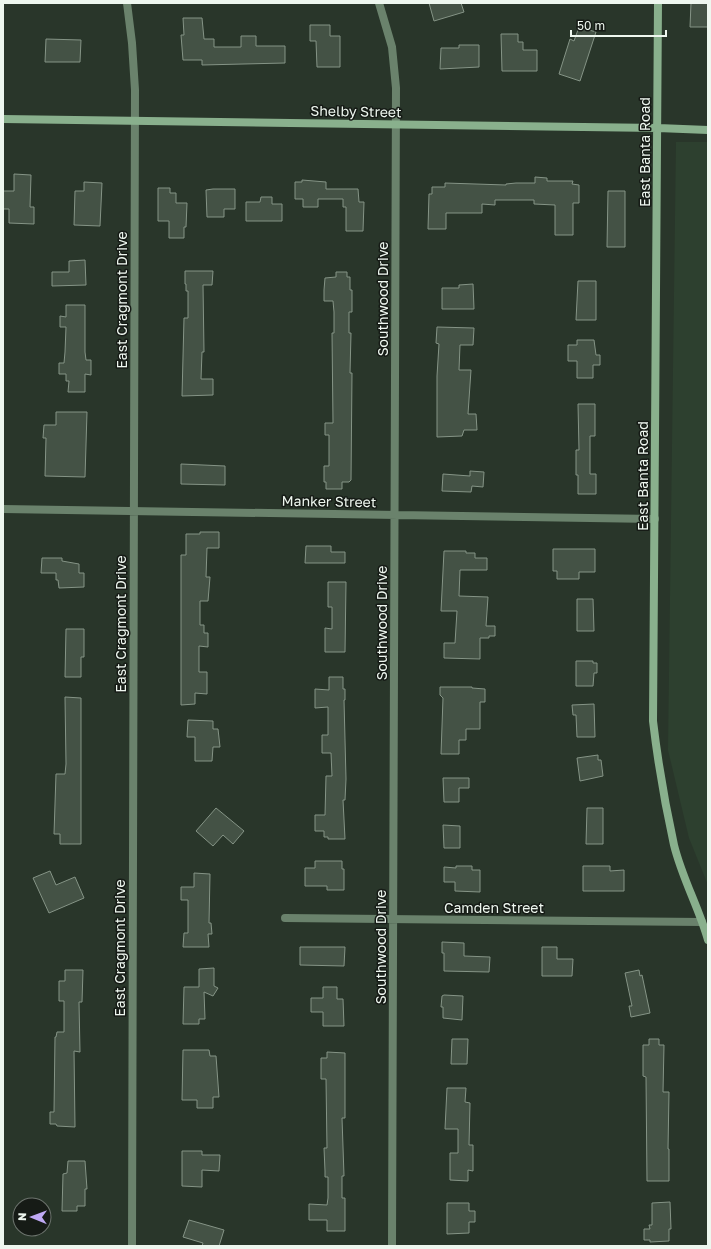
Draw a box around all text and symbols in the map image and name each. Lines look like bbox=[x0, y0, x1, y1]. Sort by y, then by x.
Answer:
scale bar bbox=[571, 12, 666, 38]
text: 50 m bbox=[577, 18, 605, 33]
street label: East Banta Road bbox=[636, 97, 653, 207]
street label: Shelby Street bbox=[310, 102, 402, 120]
street label: East Cragmont Drive bbox=[113, 231, 130, 369]
street label: Southwood Drive bbox=[374, 242, 391, 356]
street label: East Banta Road bbox=[634, 421, 651, 531]
street label: Manker Street bbox=[281, 492, 377, 510]
street label: East Cragmont Drive bbox=[112, 555, 129, 693]
street label: Southwood Drive bbox=[373, 566, 390, 680]
street label: East Cragmont Drive bbox=[111, 879, 128, 1017]
street label: Southwood Drive bbox=[372, 890, 389, 1004]
street label: Camden Street bbox=[444, 899, 544, 916]
north arrow bbox=[12, 1197, 52, 1237]
text: N bbox=[15, 1213, 28, 1221]

